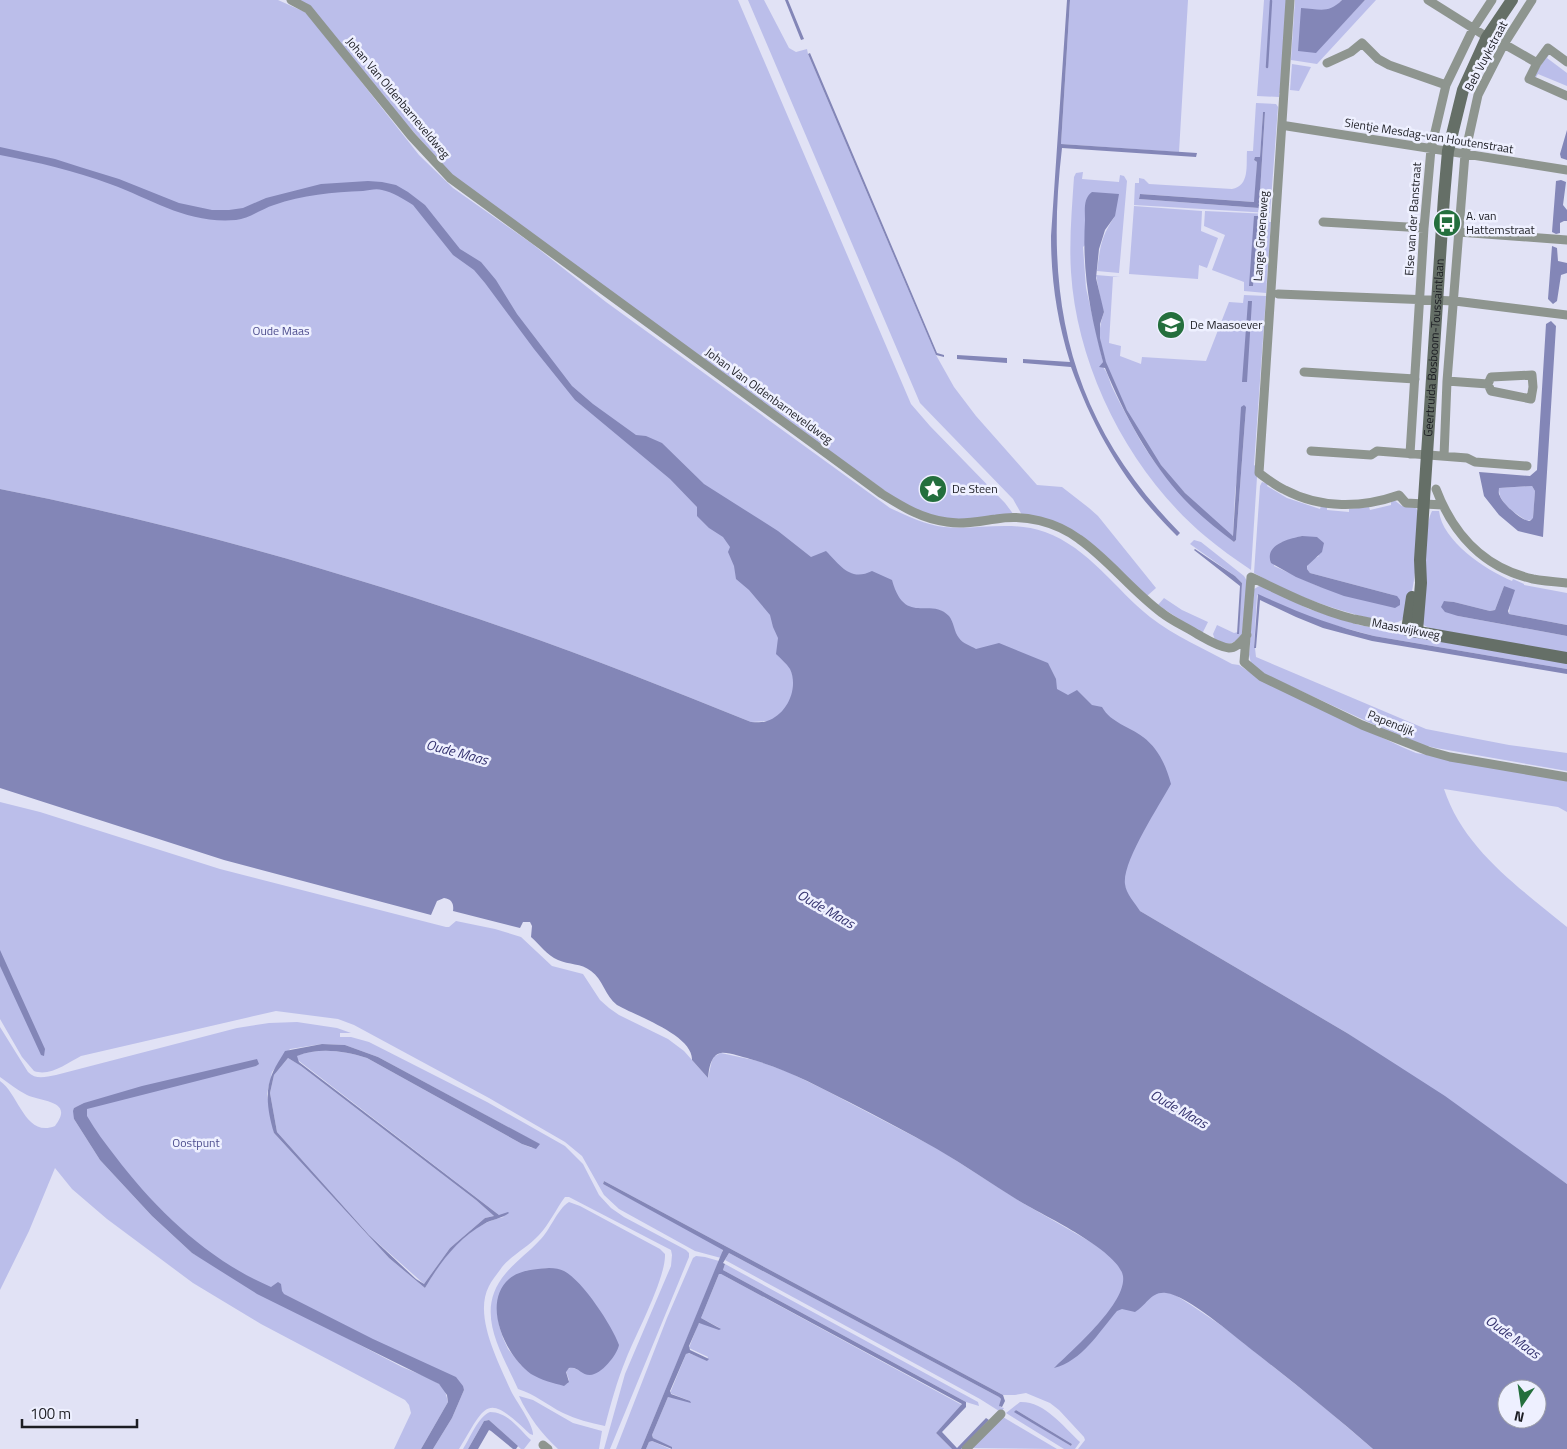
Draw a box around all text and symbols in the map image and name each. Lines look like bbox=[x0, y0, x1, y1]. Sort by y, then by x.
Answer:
street label: Beb Vuykstraat bbox=[1459, 17, 1512, 94]
street label: Johan Van Oldenbarneveldweg bbox=[342, 33, 455, 163]
street label: Sientje Mesdag-van Houtenstraat bbox=[1343, 113, 1516, 158]
street label: Else van der Banstraat bbox=[1399, 161, 1426, 276]
street label: Lange Groeneweg bbox=[1248, 190, 1273, 282]
place label: A. van Hattemstraat bbox=[1466, 206, 1536, 239]
bus stop icon: A. van Hattemstraat bbox=[1432, 208, 1462, 238]
street label: Geertruida Bosboom-Toussaintlaan bbox=[1418, 258, 1449, 437]
school or university icon: De Maasoever bbox=[1156, 310, 1186, 340]
place label: De Maasoever bbox=[1190, 315, 1262, 334]
park label: Oude Maas bbox=[252, 321, 310, 340]
street label: Johan Van Oldenbarneveldweg bbox=[702, 343, 837, 448]
place icon: De Steen bbox=[918, 474, 948, 504]
place label: De Steen bbox=[952, 479, 998, 498]
street label: Maaswijkweg bbox=[1370, 613, 1442, 644]
street label: Papendijk bbox=[1365, 705, 1418, 741]
water label: Oude Maas bbox=[424, 733, 491, 770]
water label: Oude Maas bbox=[794, 884, 860, 934]
water label: Oude Maas bbox=[1147, 1084, 1213, 1134]
park label: Oostpunt bbox=[172, 1133, 220, 1152]
water label: Oude Maas bbox=[1482, 1310, 1546, 1364]
north arrow bbox=[1497, 1379, 1547, 1429]
scale bar bbox=[22, 1396, 138, 1428]
text: 100 m bbox=[30, 1402, 71, 1425]
text: N bbox=[1512, 1406, 1526, 1428]

